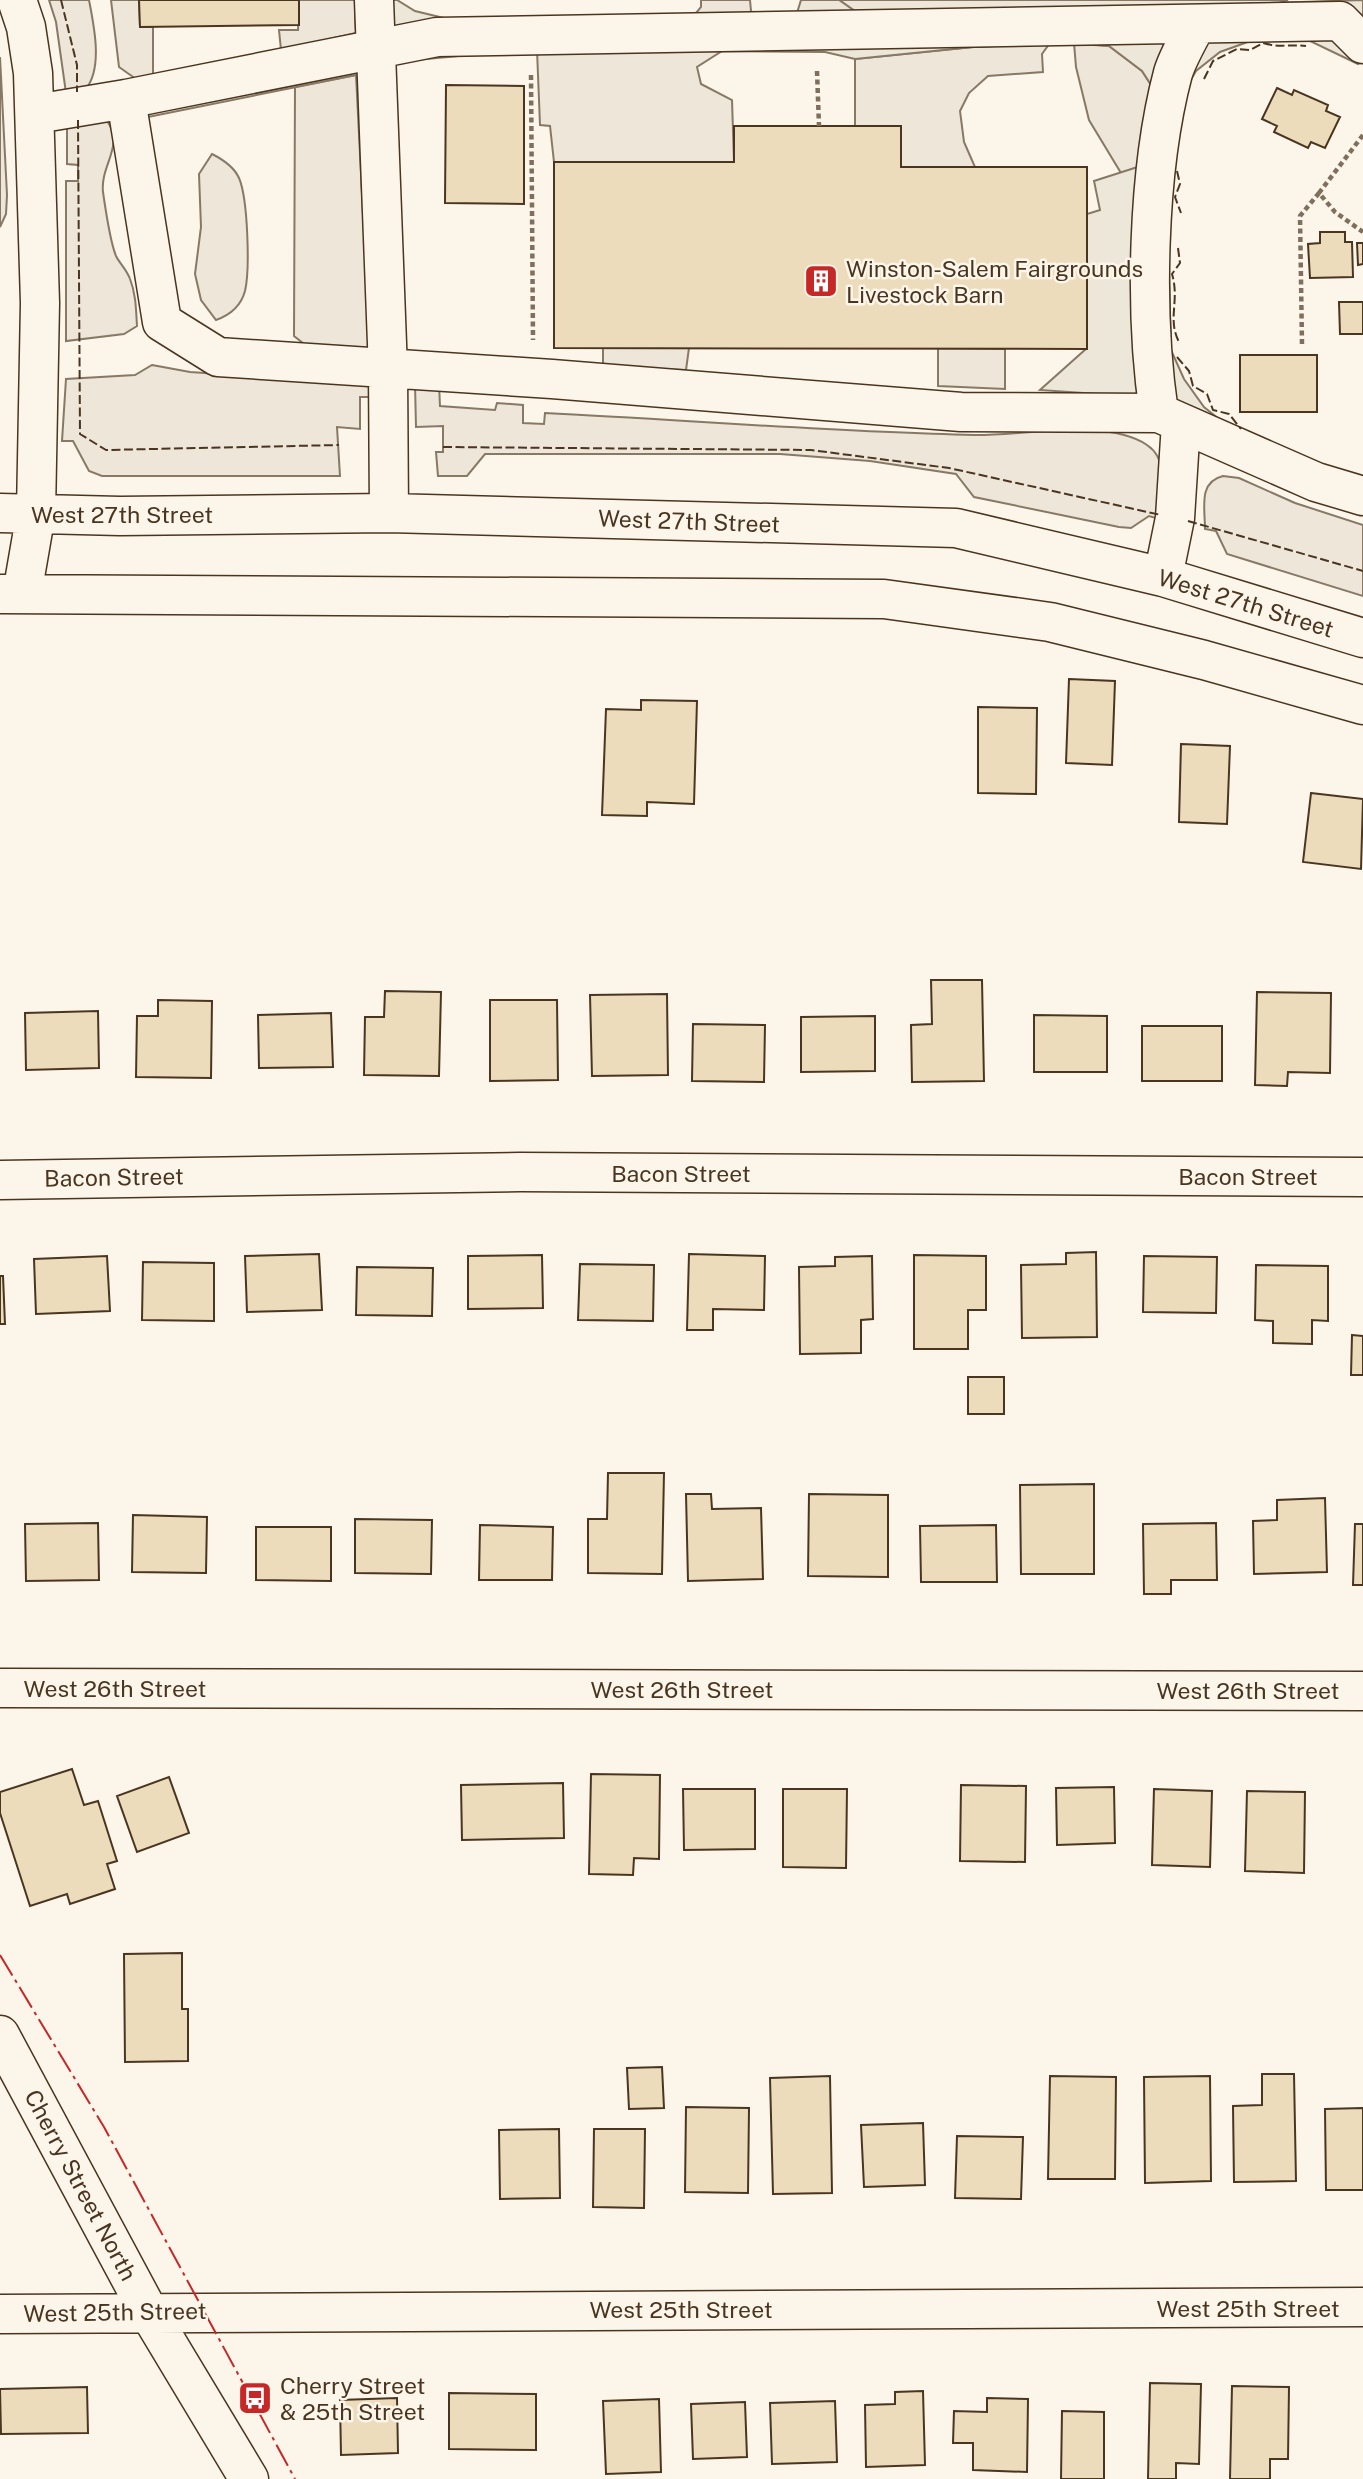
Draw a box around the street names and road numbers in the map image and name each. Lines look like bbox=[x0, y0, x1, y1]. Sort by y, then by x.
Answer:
street label: West 27th Street bbox=[31, 501, 213, 528]
street label: West 27th Street bbox=[597, 504, 781, 538]
street label: West 27th Street bbox=[1155, 563, 1337, 643]
street label: Bacon Street bbox=[611, 1160, 751, 1187]
street label: Bacon Street bbox=[44, 1162, 184, 1192]
street label: Bacon Street bbox=[1178, 1163, 1318, 1190]
street label: West 26th Street bbox=[24, 1675, 206, 1702]
street label: West 26th Street bbox=[591, 1676, 773, 1703]
street label: West 26th Street bbox=[1157, 1677, 1339, 1704]
street label: Cherry Street North bbox=[19, 2085, 143, 2285]
street label: West 25th Street bbox=[1156, 2295, 1340, 2322]
street label: West 25th Street bbox=[589, 2296, 773, 2323]
street label: West 25th Street bbox=[23, 2297, 207, 2327]

